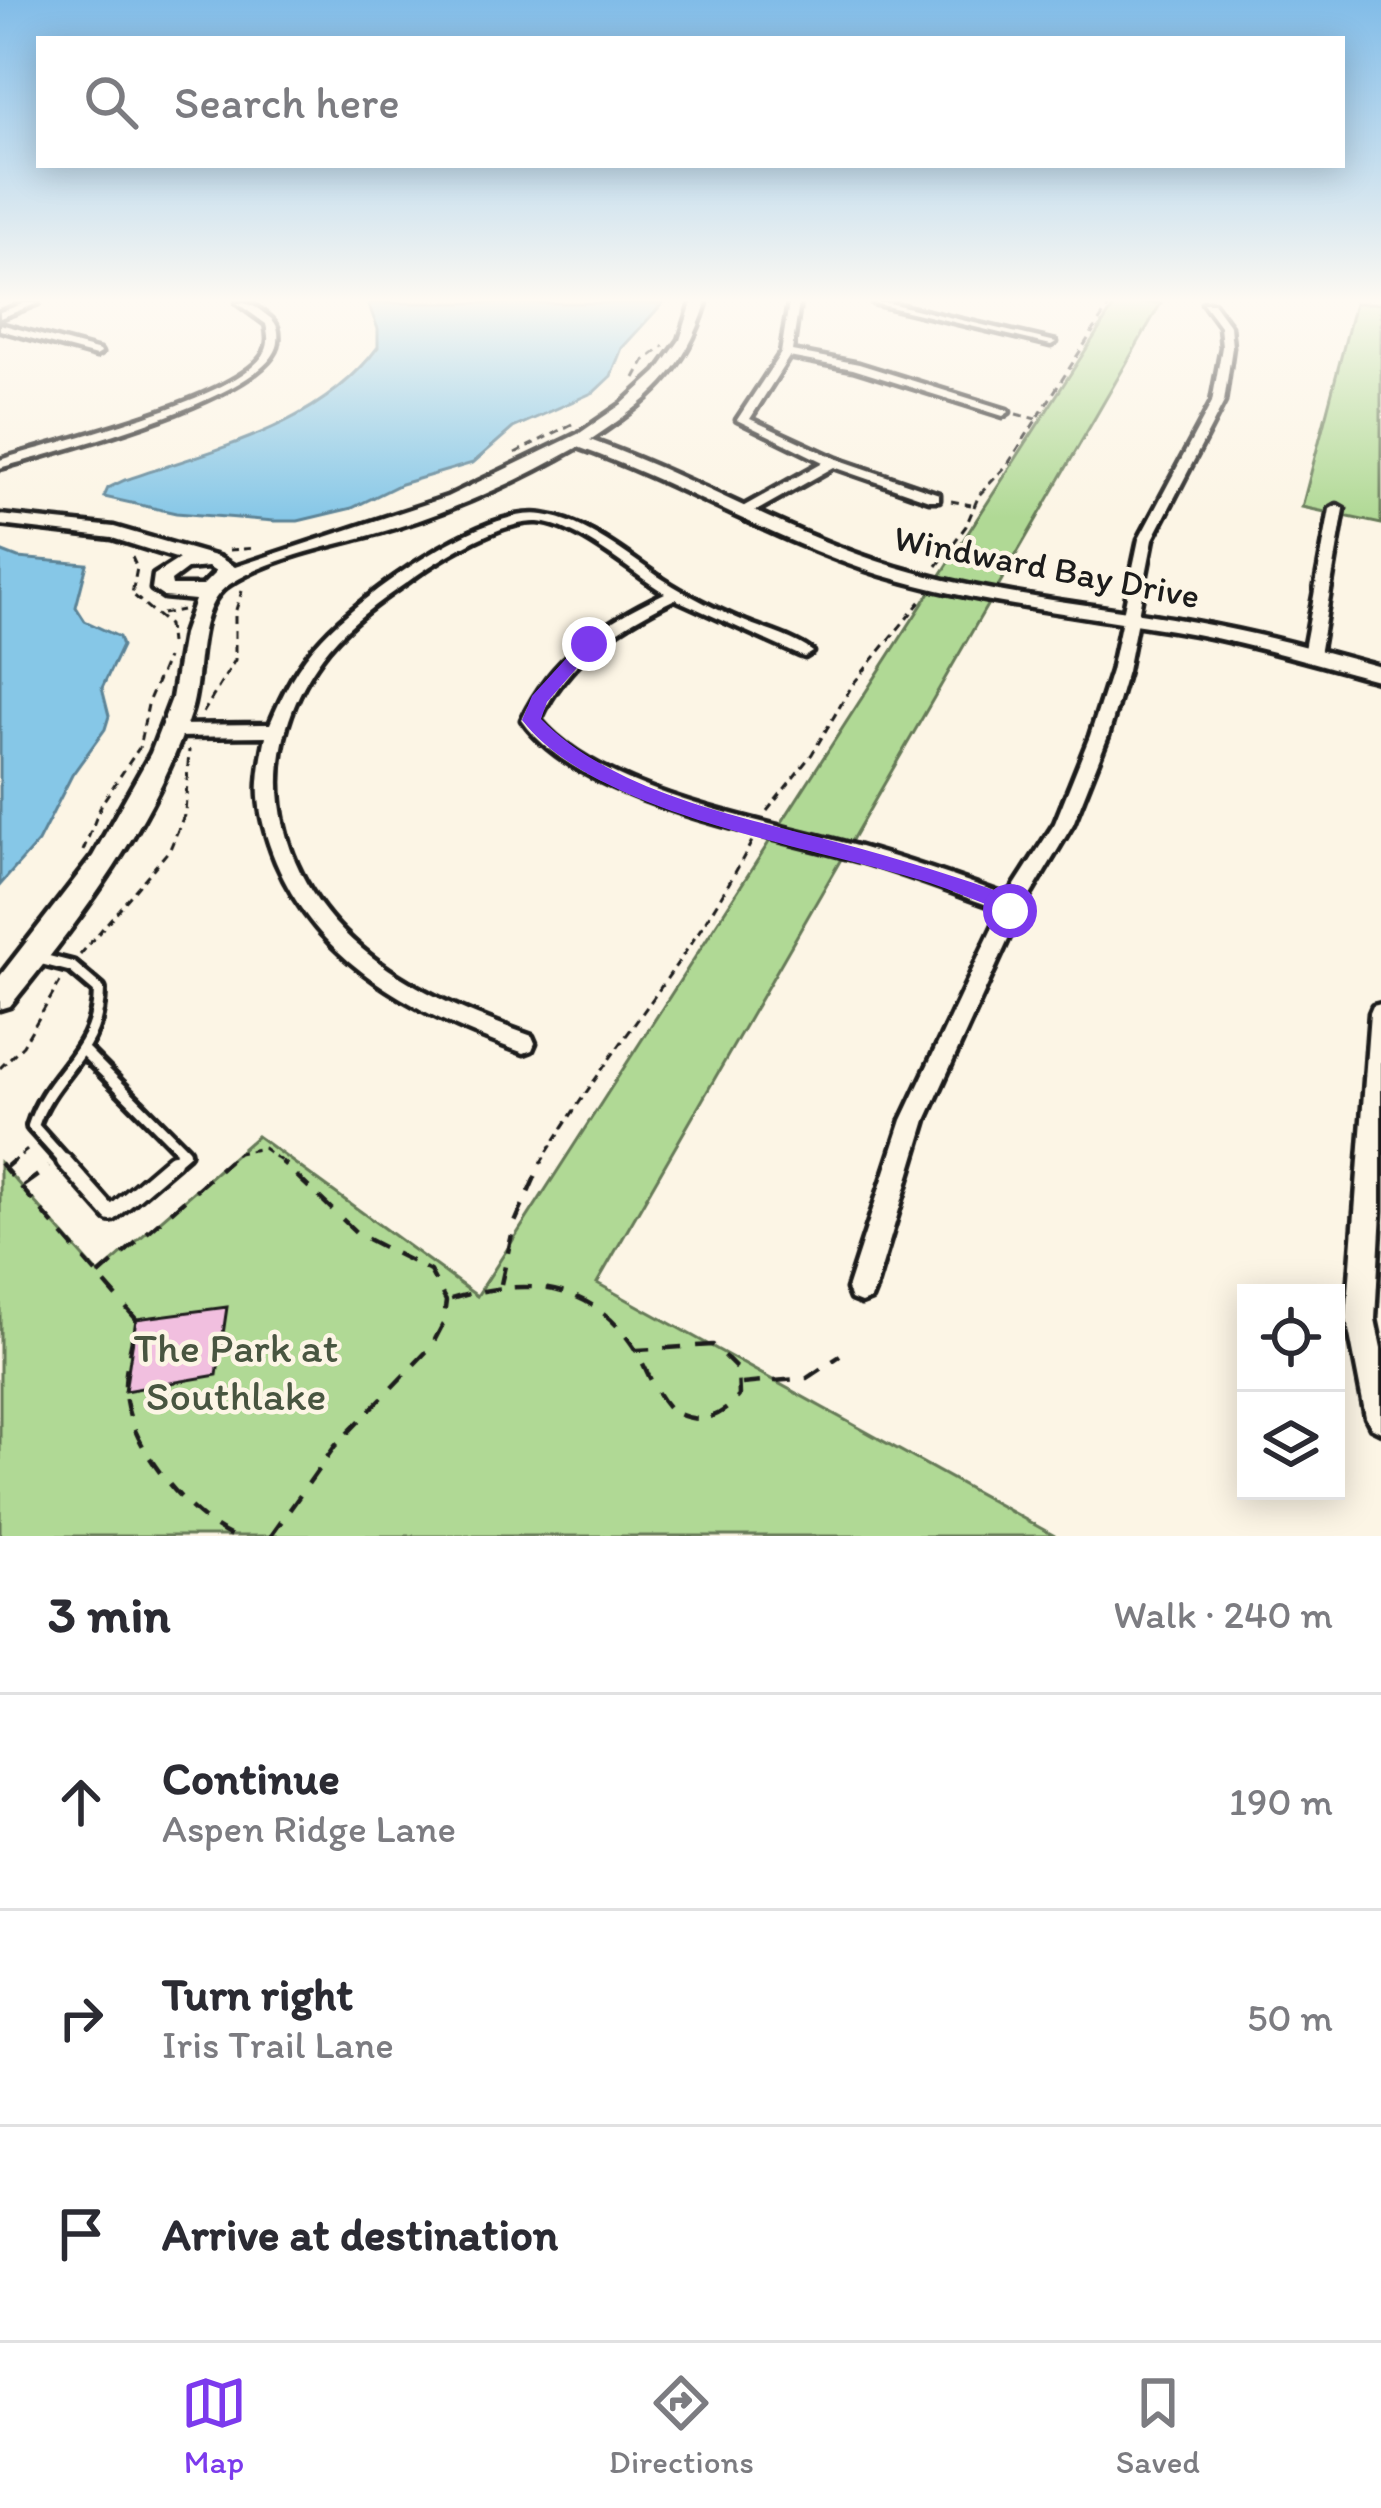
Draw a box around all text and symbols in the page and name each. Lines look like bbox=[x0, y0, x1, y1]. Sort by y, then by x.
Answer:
search box bbox=[36, 36, 1345, 168]
icon: search bbox=[78, 69, 144, 135]
text: Search here bbox=[174, 75, 400, 129]
street label: Windward Bay Drive bbox=[890, 516, 1203, 617]
route end bbox=[562, 617, 616, 671]
route start bbox=[983, 884, 1037, 938]
map controls bbox=[1237, 1284, 1345, 1500]
button: locate bbox=[1237, 1284, 1345, 1392]
park label: The Park at Southlake bbox=[134, 1322, 338, 1421]
button: layers bbox=[1237, 1392, 1345, 1500]
text: 3 min bbox=[48, 1584, 170, 1645]
text: Walk · 240 m bbox=[1113, 1591, 1333, 1638]
text: Continue bbox=[162, 1751, 340, 1805]
icon: ahead bbox=[48, 1769, 114, 1835]
text: 190 m bbox=[1229, 1778, 1333, 1825]
text: Aspen Ridge Lane bbox=[162, 1805, 456, 1852]
text: Turn right bbox=[162, 1967, 353, 2021]
icon: right bbox=[48, 1985, 114, 2051]
text: 50 m bbox=[1247, 1994, 1333, 2041]
text: Iris Trail Lane bbox=[162, 2021, 394, 2068]
icon: arrive bbox=[48, 2201, 114, 2267]
text: Arrive at destination bbox=[162, 2207, 558, 2261]
tab: Map bbox=[181, 2370, 247, 2481]
tab: Directions bbox=[609, 2370, 754, 2481]
tab: Saved bbox=[1116, 2370, 1200, 2481]

